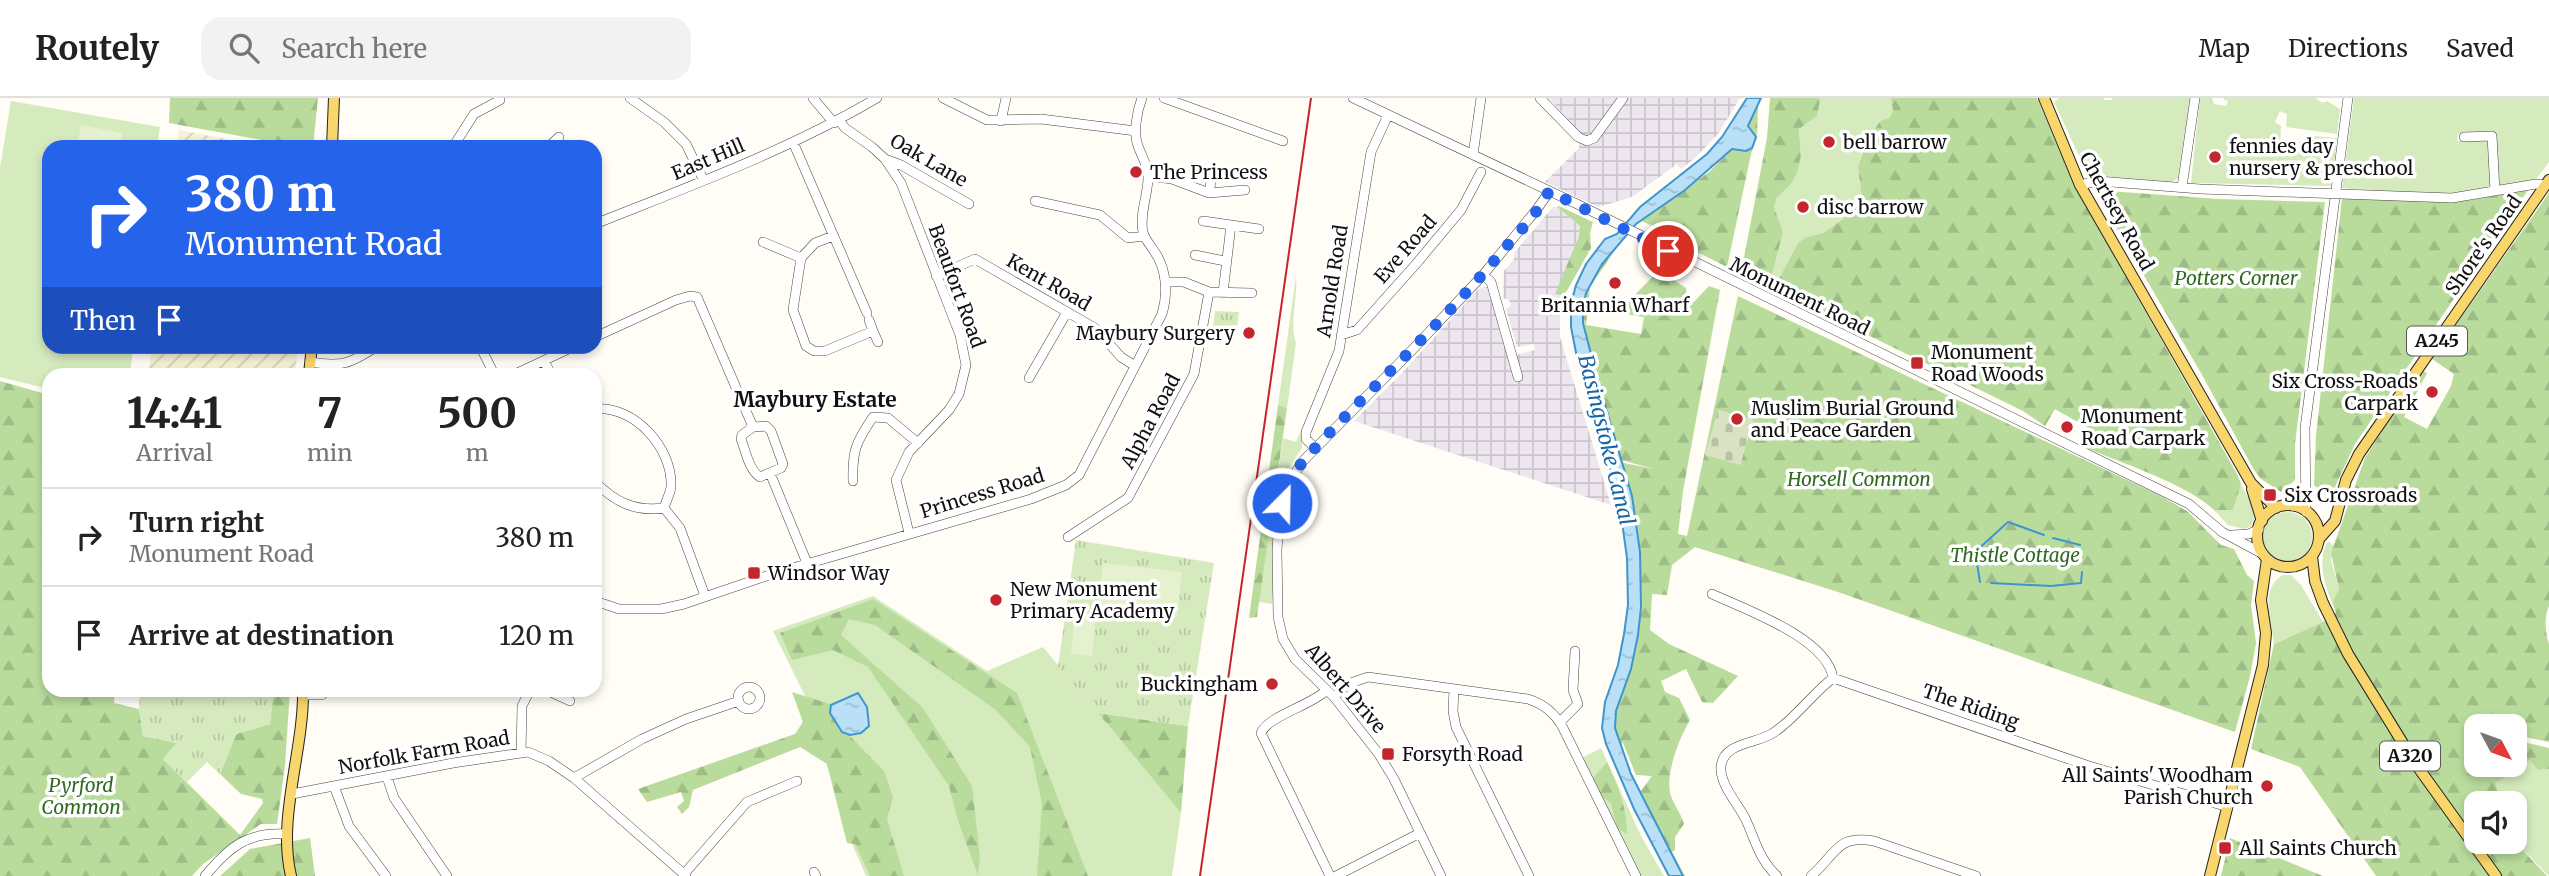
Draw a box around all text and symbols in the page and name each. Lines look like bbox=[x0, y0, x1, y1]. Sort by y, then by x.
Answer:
search box bbox=[201, 17, 691, 80]
text: Routely bbox=[35, 28, 159, 69]
icon: search bbox=[225, 29, 263, 67]
text: Search here bbox=[281, 32, 427, 65]
text: Map bbox=[2199, 33, 2250, 64]
text: Directions bbox=[2288, 33, 2408, 64]
text: Saved bbox=[2446, 33, 2514, 64]
street label: Oak Lane bbox=[886, 128, 972, 192]
place label: bell barrow bbox=[1842, 130, 1947, 154]
street label: East Hill bbox=[668, 133, 748, 185]
marker: bell barrow bbox=[1821, 134, 1837, 150]
place label: fennies day nursery & preschool bbox=[2229, 134, 2413, 180]
street label: Chertsey Road bbox=[2075, 148, 2159, 274]
marker: fennies day nursery & preschool bbox=[2207, 149, 2223, 165]
place label: The Princess bbox=[1150, 160, 1268, 184]
text: 380 m bbox=[185, 163, 336, 224]
marker: The Princess bbox=[1128, 164, 1144, 180]
icon: right bbox=[70, 168, 161, 259]
street label: Shore's Road bbox=[2440, 190, 2526, 300]
place label: disc barrow bbox=[1817, 195, 1925, 219]
marker: disc barrow bbox=[1795, 199, 1811, 215]
street label: Eve Road bbox=[1369, 210, 1441, 288]
street label: Beaufort Road bbox=[924, 221, 990, 351]
pin bbox=[1638, 221, 1698, 281]
street label: Arnold Road bbox=[1311, 223, 1353, 340]
text: Monument Road bbox=[185, 224, 442, 264]
icon: arrive bbox=[1649, 232, 1687, 270]
street label: Kent Road bbox=[1003, 248, 1095, 316]
street label: Monument Road bbox=[1726, 252, 1874, 340]
park label: Potters Corner bbox=[2175, 266, 2298, 290]
marker: Britannia Wharf bbox=[1607, 275, 1623, 291]
place label: Britannia Wharf bbox=[1541, 293, 1690, 317]
icon: arrive bbox=[150, 301, 188, 339]
text: Then bbox=[70, 304, 136, 337]
place label: Maybury Surgery bbox=[1076, 321, 1235, 345]
marker: Maybury Surgery bbox=[1241, 325, 1257, 341]
road number: A245 bbox=[2407, 327, 2467, 356]
place label: Monument Road Woods bbox=[1931, 340, 2044, 386]
water label: Basingstoke Canal bbox=[1572, 352, 1641, 528]
marker: Monument Road Woods bbox=[1909, 355, 1925, 371]
street label: Alpha Road bbox=[1114, 369, 1185, 473]
place label: Six Cross-Roads Carpark bbox=[2272, 369, 2418, 415]
marker: Six Cross-Roads Carpark bbox=[2424, 384, 2440, 400]
district label: Maybury Estate bbox=[733, 386, 897, 413]
text: 14:41 bbox=[127, 387, 222, 439]
text: 7 bbox=[317, 387, 342, 439]
text: 500 bbox=[437, 387, 517, 439]
place label: Muslim Burial Ground and Peace Garden bbox=[1751, 396, 1954, 442]
place label: Monument Road Carpark bbox=[2081, 404, 2205, 450]
marker: Muslim Burial Ground and Peace Garden bbox=[1729, 411, 1745, 427]
marker: Monument Road Carpark bbox=[2059, 419, 2075, 435]
text: Arrival bbox=[136, 438, 213, 467]
text: min bbox=[307, 438, 352, 467]
text: m bbox=[466, 438, 489, 467]
street label: Princess Road bbox=[917, 463, 1047, 523]
position arrow bbox=[1245, 466, 1319, 540]
park label: Horsell Common bbox=[1786, 467, 1931, 491]
place label: Six Crossroads bbox=[2284, 483, 2417, 507]
marker: Six Crossroads bbox=[2262, 487, 2278, 503]
text: Turn right bbox=[129, 506, 264, 539]
icon: right bbox=[70, 518, 108, 556]
text: 380 m bbox=[495, 521, 574, 554]
text: Monument Road bbox=[129, 539, 314, 568]
park label: Thistle Cottage bbox=[1950, 543, 2080, 567]
place label: Windsor Way bbox=[767, 561, 890, 585]
marker: Windsor Way bbox=[746, 565, 762, 581]
place label: New Monument Primary Academy bbox=[1010, 577, 1174, 623]
marker: New Monument Primary Academy bbox=[988, 592, 1004, 608]
icon: arrive bbox=[70, 616, 108, 654]
text: Arrive at destination bbox=[129, 619, 394, 652]
text: 120 m bbox=[499, 619, 574, 652]
street label: Albert Drive bbox=[1300, 637, 1392, 738]
place label: Buckingham bbox=[1141, 672, 1258, 696]
marker: Buckingham bbox=[1264, 676, 1280, 692]
street label: The Riding bbox=[1919, 678, 2023, 734]
north arrow bbox=[2464, 714, 2527, 777]
map controls bbox=[2464, 714, 2527, 854]
street label: Norfolk Farm Road bbox=[337, 725, 511, 779]
place label: Forsyth Road bbox=[1402, 742, 1523, 766]
road number: A320 bbox=[2380, 742, 2440, 770]
marker: Forsyth Road bbox=[1380, 746, 1396, 762]
place label: All Saints' Woodham Parish Church bbox=[2061, 763, 2253, 809]
park label: Pyrford Common bbox=[41, 773, 121, 819]
marker: All Saints' Woodham Parish Church bbox=[2259, 778, 2275, 794]
button: sound bbox=[2464, 791, 2527, 854]
place label: All Saints Church bbox=[2238, 836, 2397, 860]
marker: All Saints Church bbox=[2217, 840, 2233, 856]

